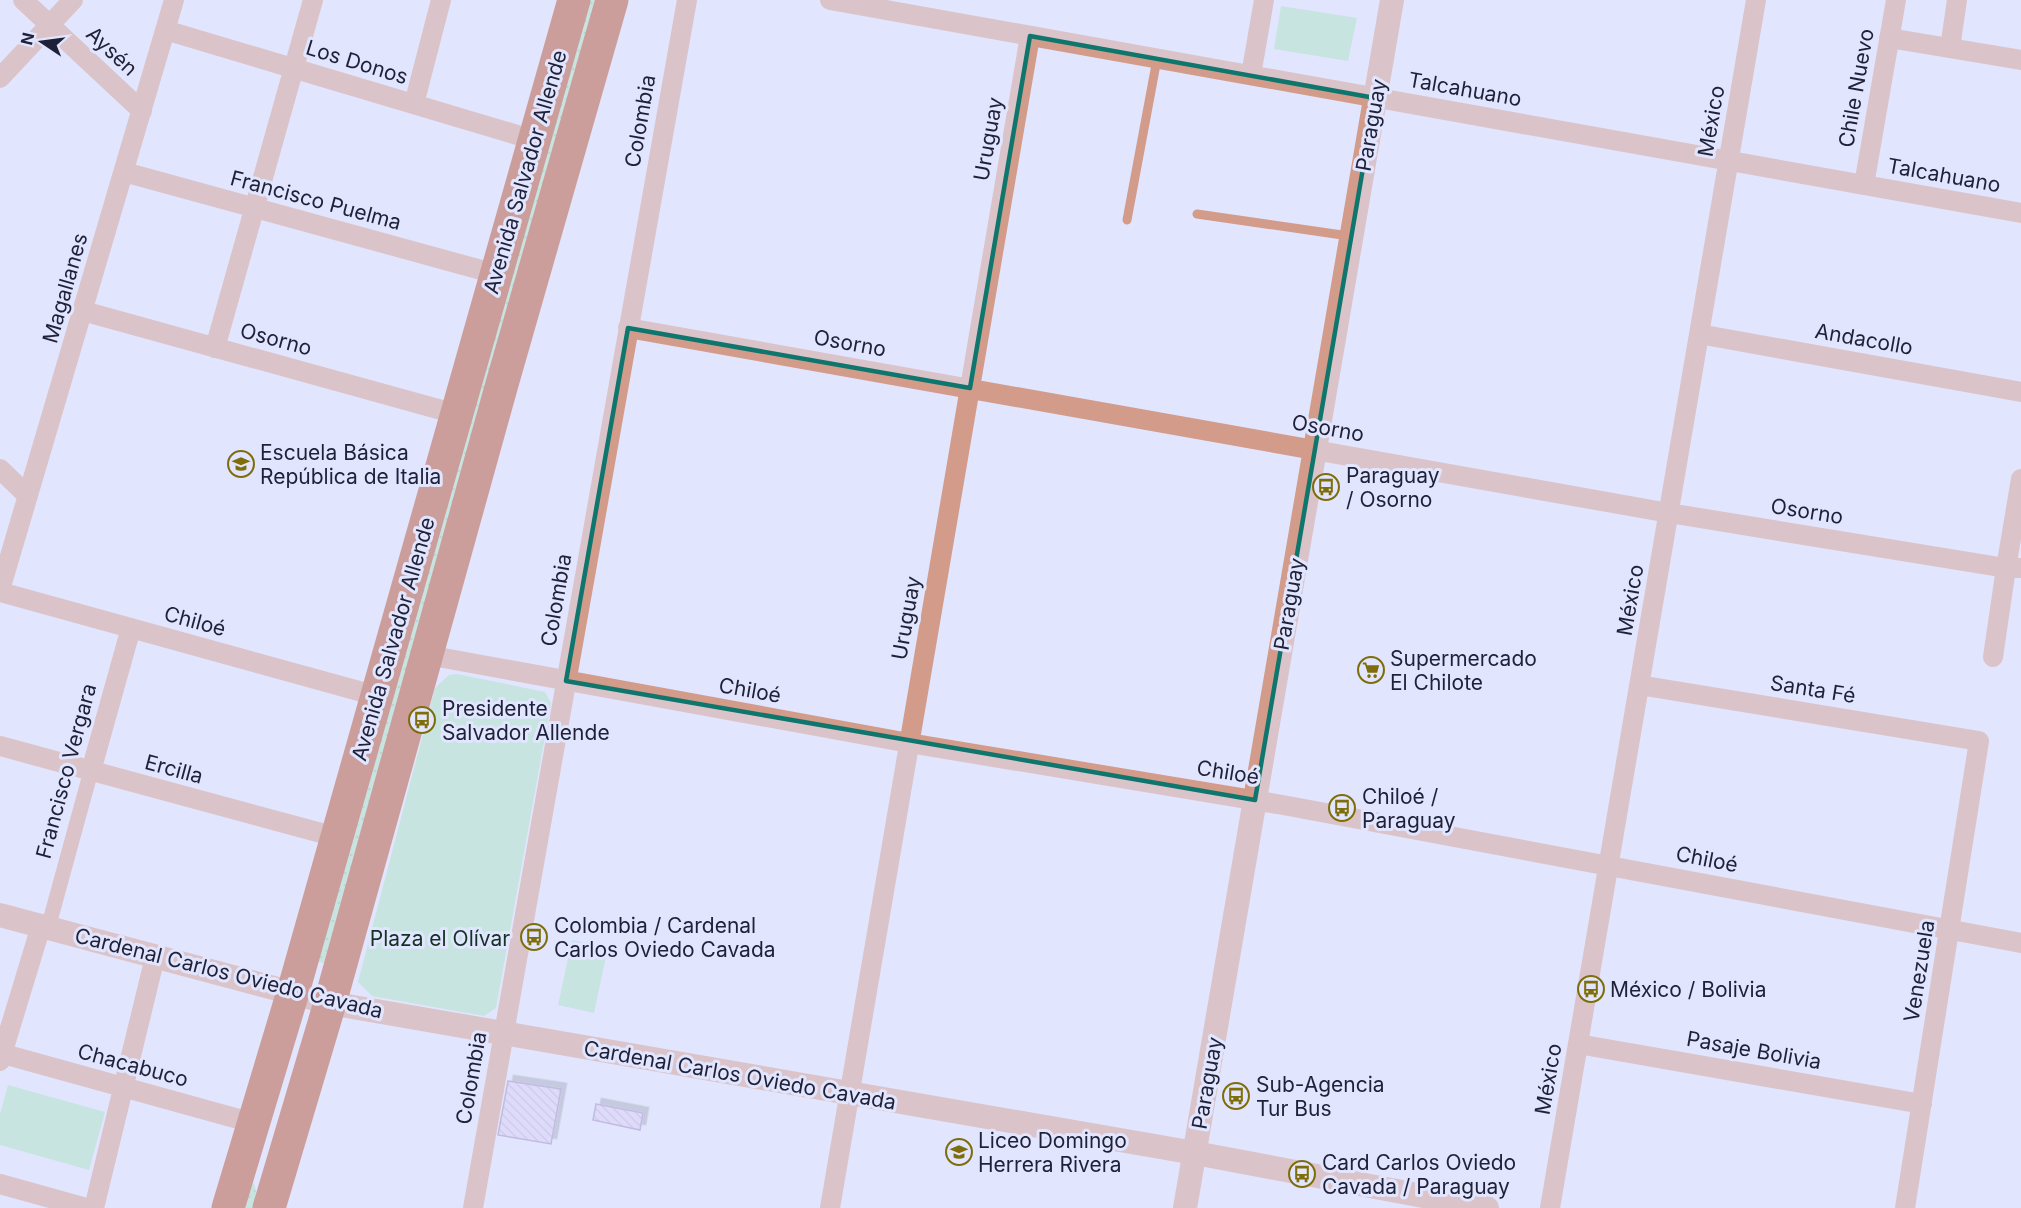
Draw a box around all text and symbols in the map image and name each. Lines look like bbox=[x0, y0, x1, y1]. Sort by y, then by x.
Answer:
north arrow bbox=[12, 12, 72, 72]
street label: Aysén bbox=[81, 21, 143, 81]
street label: Chile Nuevo bbox=[1833, 27, 1879, 149]
text: N bbox=[16, 30, 39, 47]
street label: Los Donos bbox=[303, 35, 411, 89]
street label: Avenida Salvador Allende bbox=[478, 47, 572, 297]
street label: Talcahuano bbox=[1406, 67, 1524, 111]
street label: Colombia bbox=[620, 73, 660, 169]
street label: Paraguay bbox=[1351, 77, 1391, 173]
street label: México bbox=[1692, 83, 1730, 159]
street label: Uruguay bbox=[968, 95, 1008, 183]
street label: Talcahuano bbox=[1885, 153, 2003, 197]
street label: Francisco Puelma bbox=[228, 165, 404, 235]
street label: Magallanes bbox=[37, 230, 93, 346]
street label: Osorno bbox=[238, 317, 314, 361]
street label: Andacollo bbox=[1813, 318, 1915, 360]
street label: Osorno bbox=[812, 324, 888, 362]
street label: Osorno bbox=[1290, 409, 1366, 447]
place label: Escuela Básica República de Italia bbox=[260, 440, 441, 489]
school or university icon: Escuela Básica República de Italia bbox=[226, 449, 256, 479]
place label: Paraguay / Osorno bbox=[1346, 463, 1440, 512]
bus stop icon: Paraguay / Osorno bbox=[1311, 472, 1341, 502]
street label: Osorno bbox=[1769, 493, 1845, 529]
street label: Avenida Salvador Allende bbox=[346, 514, 440, 764]
street label: Colombia bbox=[536, 552, 576, 648]
street label: Paraguay bbox=[1269, 556, 1309, 652]
street label: México bbox=[1611, 562, 1649, 638]
street label: Uruguay bbox=[886, 574, 926, 662]
street label: Chiloé bbox=[161, 601, 229, 641]
place label: Supermercado El Chilote bbox=[1390, 646, 1537, 695]
supermarket icon: Supermercado El Chilote bbox=[1356, 655, 1386, 685]
street label: Santa Fé bbox=[1768, 670, 1858, 708]
street label: Chiloé bbox=[717, 672, 783, 708]
street label: Francisco Vergara bbox=[31, 681, 101, 861]
place label: Presidente Salvador Allende bbox=[442, 696, 610, 745]
bus stop icon: Presidente Salvador Allende bbox=[407, 705, 437, 735]
street label: Ercilla bbox=[142, 749, 206, 789]
street label: Chiloé bbox=[1195, 755, 1261, 789]
place label: Chiloé / Paraguay bbox=[1362, 784, 1456, 833]
bus stop icon: Chiloé / Paraguay bbox=[1327, 793, 1357, 823]
street label: Chiloé bbox=[1674, 841, 1740, 877]
place label: Colombia / Cardenal Carlos Oviedo Cavada bbox=[554, 913, 776, 962]
street label: Venezuela bbox=[1899, 918, 1939, 1024]
bus stop icon: Colombia / Cardenal Carlos Oviedo Cavada bbox=[519, 922, 549, 952]
street label: Cardenal Carlos Oviedo Cavada bbox=[72, 923, 386, 1023]
park label: Plaza el Olívar bbox=[370, 926, 510, 951]
bus stop icon: México / Bolivia bbox=[1576, 974, 1606, 1004]
place label: México / Bolivia bbox=[1610, 977, 1766, 1002]
street label: Pasaje Bolivia bbox=[1685, 1026, 1823, 1074]
street label: Colombia bbox=[451, 1030, 491, 1126]
street label: Cardenal Carlos Oviedo Cavada bbox=[582, 1035, 898, 1115]
street label: Paraguay bbox=[1187, 1035, 1227, 1131]
street label: Chacabuco bbox=[75, 1038, 191, 1092]
street label: México bbox=[1529, 1041, 1567, 1117]
place label: Sub-Agencia Tur Bus bbox=[1256, 1072, 1385, 1121]
bus stop icon: Sub-Agencia Tur Bus bbox=[1221, 1081, 1251, 1111]
place label: Liceo Domingo Herrera Rivera bbox=[978, 1128, 1127, 1177]
school or university icon: Liceo Domingo Herrera Rivera bbox=[944, 1137, 974, 1167]
place label: Card Carlos Oviedo Cavada / Paraguay bbox=[1322, 1150, 1516, 1199]
bus stop icon: Card Carlos Oviedo Cavada / Paraguay bbox=[1287, 1159, 1317, 1189]

